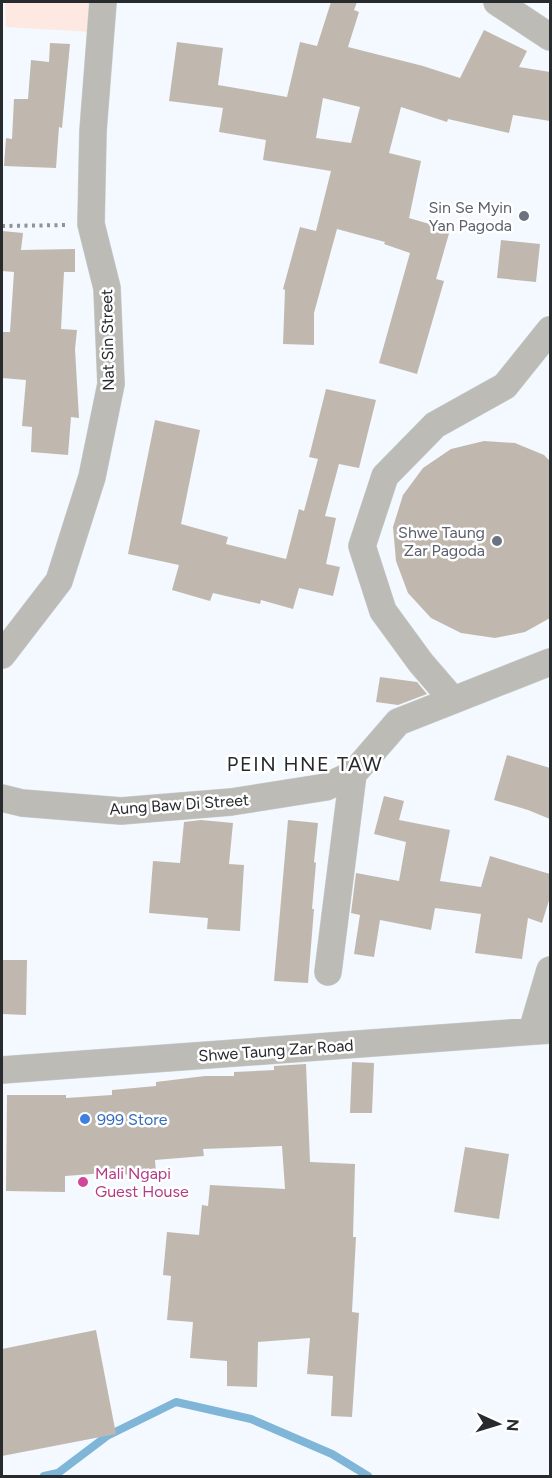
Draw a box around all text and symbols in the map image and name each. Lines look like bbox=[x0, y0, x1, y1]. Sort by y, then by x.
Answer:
place label: Sin Se Myin Yan Pagoda bbox=[428, 198, 512, 235]
marker: Sin Se Myin Yan Pagoda bbox=[517, 209, 531, 223]
street label: Nat Sin Street bbox=[97, 289, 118, 391]
place label: Shwe Taung Zar Pagoda bbox=[398, 523, 485, 560]
marker: Shwe Taung Zar Pagoda bbox=[490, 534, 504, 548]
district label: PEIN HNE TAW bbox=[227, 752, 383, 776]
street label: Aung Baw Di Street bbox=[109, 790, 249, 819]
street label: Shwe Taung Zar Road bbox=[198, 1036, 354, 1065]
place label: 999 Store bbox=[97, 1110, 168, 1129]
marker: 999 Store bbox=[78, 1112, 92, 1126]
place label: Mali Ngapi Guest House bbox=[95, 1164, 189, 1201]
marker: Mali Ngapi Guest House bbox=[76, 1175, 90, 1189]
north arrow bbox=[468, 1394, 528, 1454]
text: N bbox=[503, 1418, 522, 1432]

